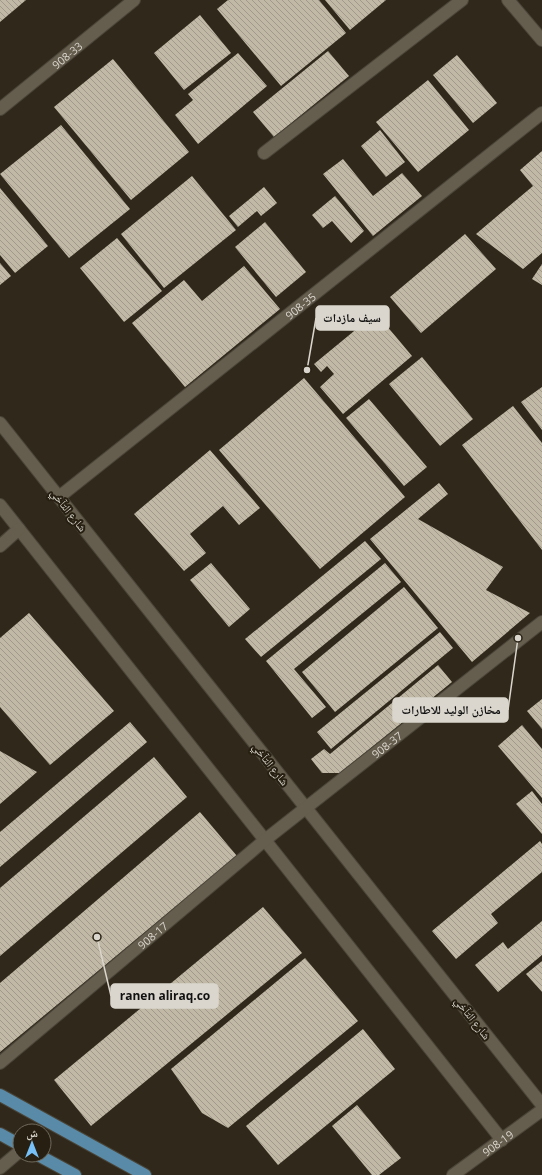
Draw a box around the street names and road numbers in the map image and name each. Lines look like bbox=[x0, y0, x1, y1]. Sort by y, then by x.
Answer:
street label: 908-33 bbox=[48, 38, 85, 72]
street label: 908-35 bbox=[282, 289, 318, 322]
street label: شارع التآخي bbox=[46, 486, 90, 535]
street label: 908-37 bbox=[368, 728, 405, 761]
street label: شارع التآخي bbox=[248, 740, 292, 789]
street label: 908-17 bbox=[134, 918, 170, 952]
street label: شارع التآخي bbox=[450, 994, 494, 1043]
street label: 908-19 bbox=[479, 1126, 516, 1159]

